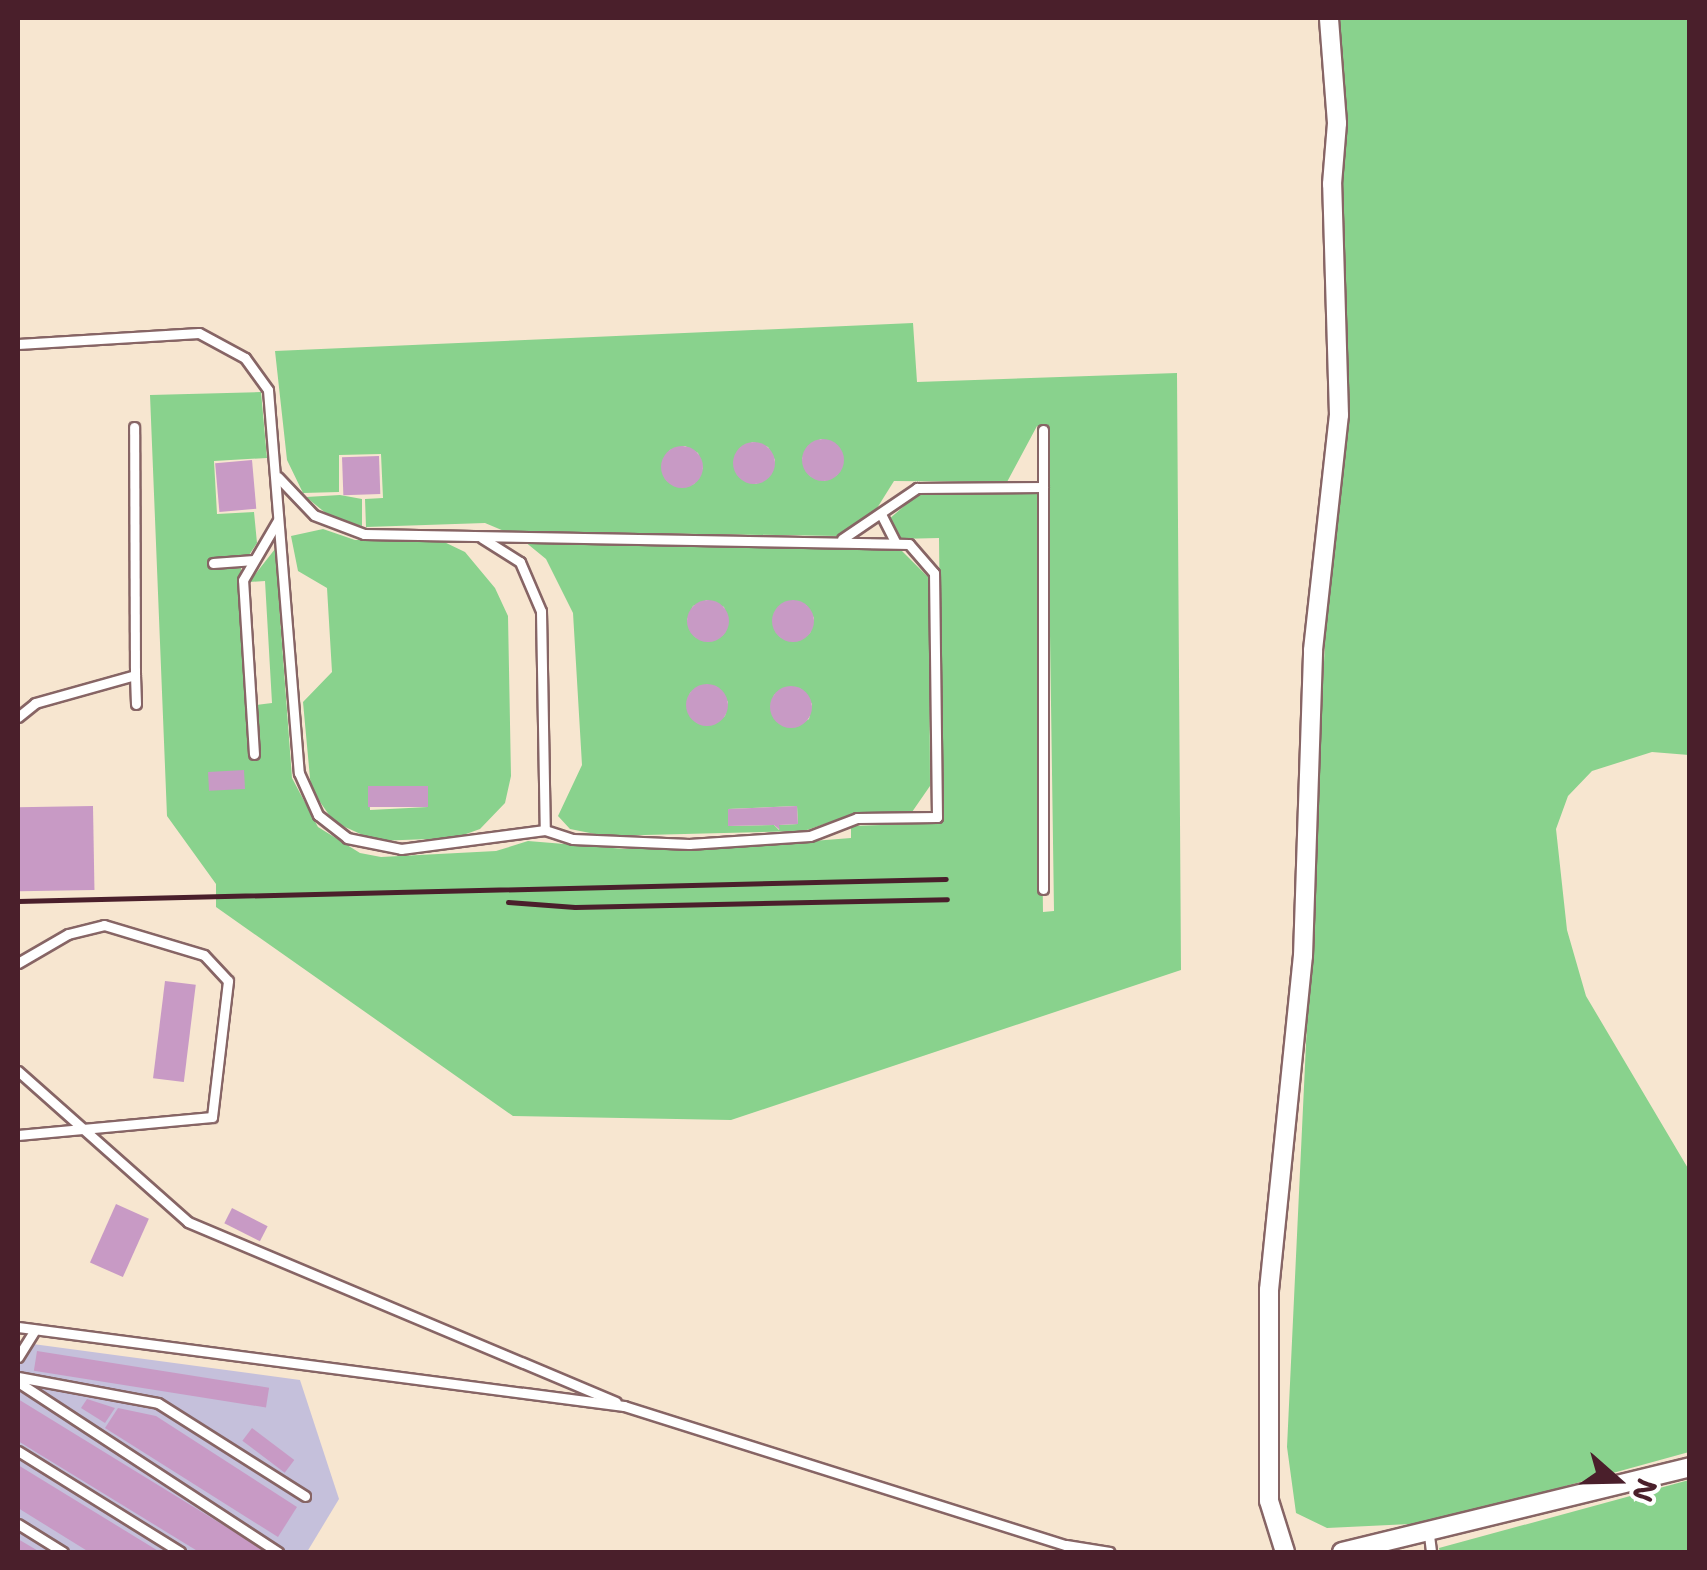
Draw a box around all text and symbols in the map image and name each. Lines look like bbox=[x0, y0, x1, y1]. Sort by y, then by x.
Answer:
north arrow bbox=[1567, 1430, 1667, 1530]
text: N bbox=[1624, 1473, 1667, 1507]

